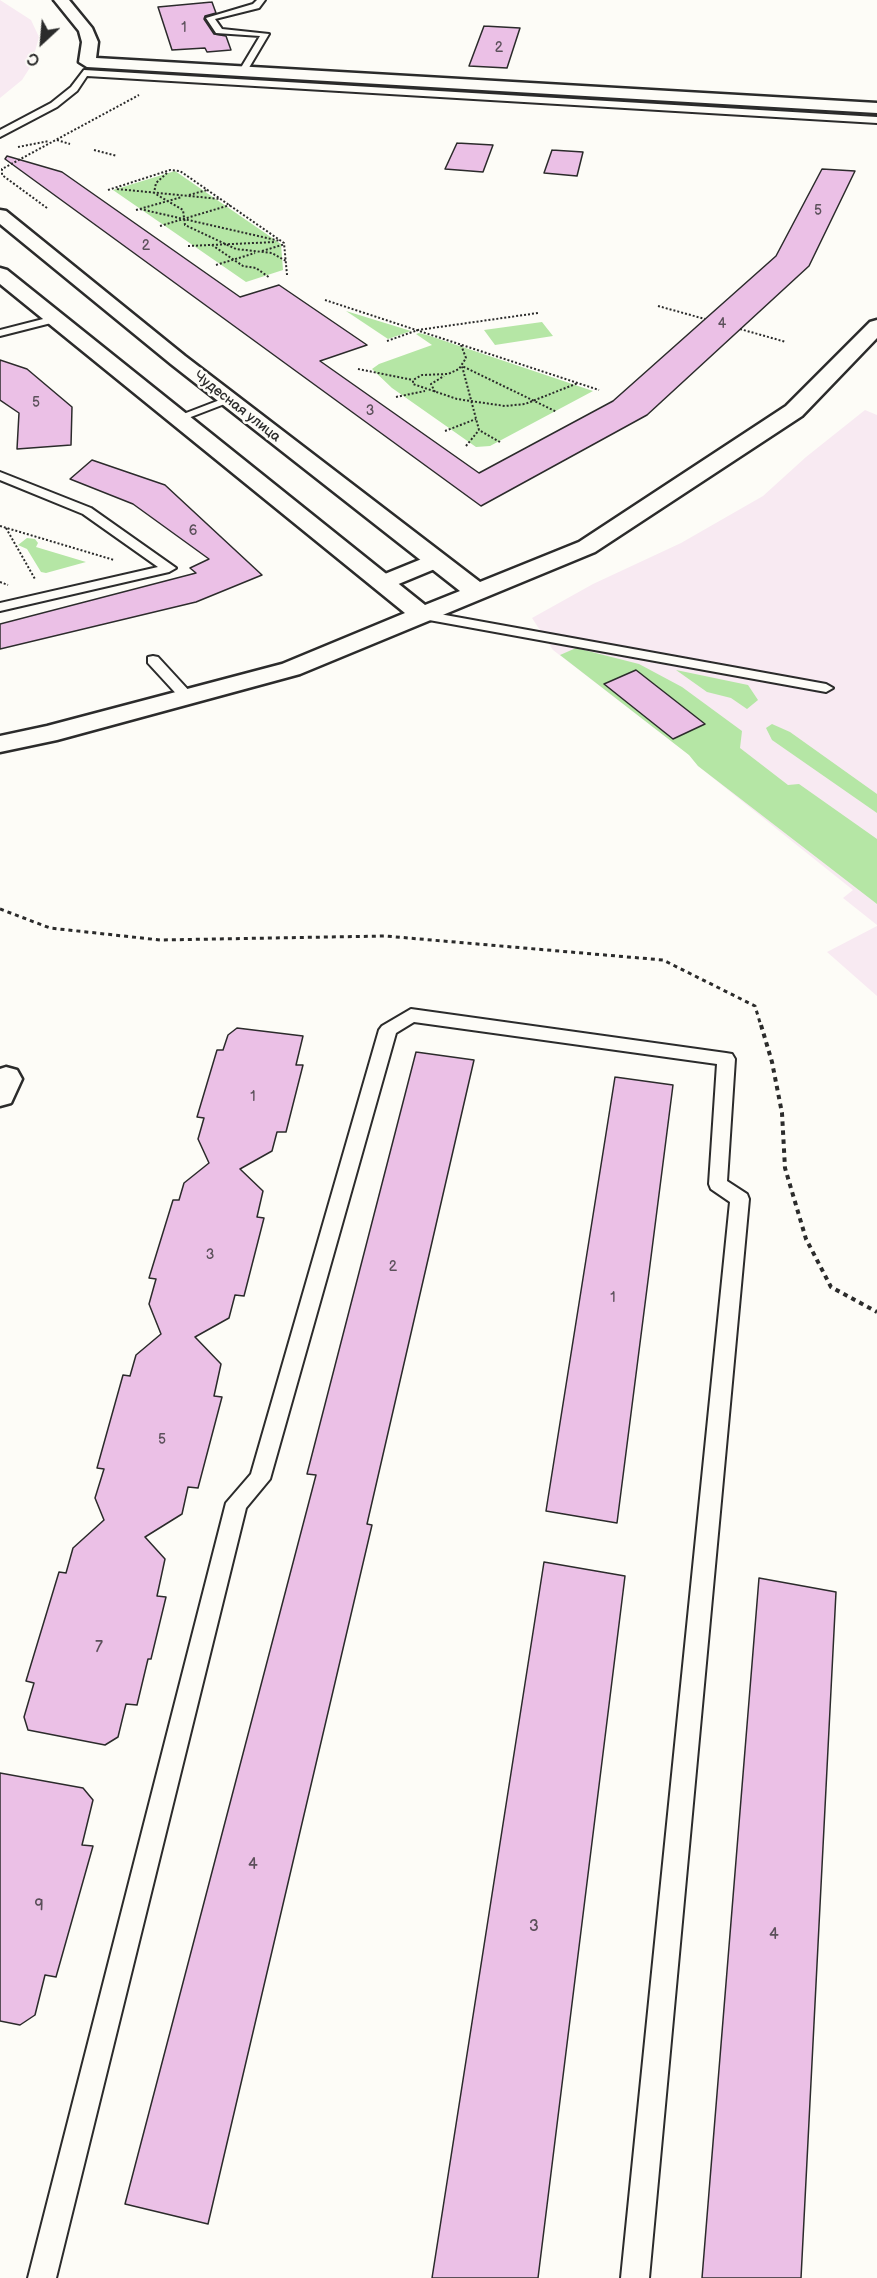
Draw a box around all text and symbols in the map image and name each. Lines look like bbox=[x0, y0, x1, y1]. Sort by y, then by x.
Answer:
north arrow bbox=[12, 12, 72, 72]
house number: 1 bbox=[181, 20, 187, 36]
house number: 2 bbox=[495, 40, 503, 56]
text: С bbox=[25, 48, 43, 70]
house number: 5 bbox=[814, 203, 822, 219]
house number: 2 bbox=[142, 238, 150, 254]
house number: 4 bbox=[718, 316, 726, 332]
street label: Чудесная улица bbox=[190, 368, 284, 446]
house number: 5 bbox=[32, 395, 40, 411]
house number: 3 bbox=[366, 403, 374, 419]
house number: 6 bbox=[189, 523, 197, 539]
house number: 1 bbox=[250, 1089, 256, 1105]
house number: 3 bbox=[206, 1247, 214, 1263]
house number: 2 bbox=[389, 1259, 397, 1275]
house number: 1 bbox=[610, 1290, 616, 1306]
house number: 5 bbox=[158, 1432, 166, 1448]
house number: 7 bbox=[95, 1638, 103, 1658]
house number: 4 bbox=[248, 1855, 258, 1875]
house number: 9 bbox=[34, 1896, 44, 1916]
house number: 3 bbox=[529, 1917, 539, 1937]
house number: 4 bbox=[769, 1925, 779, 1945]

